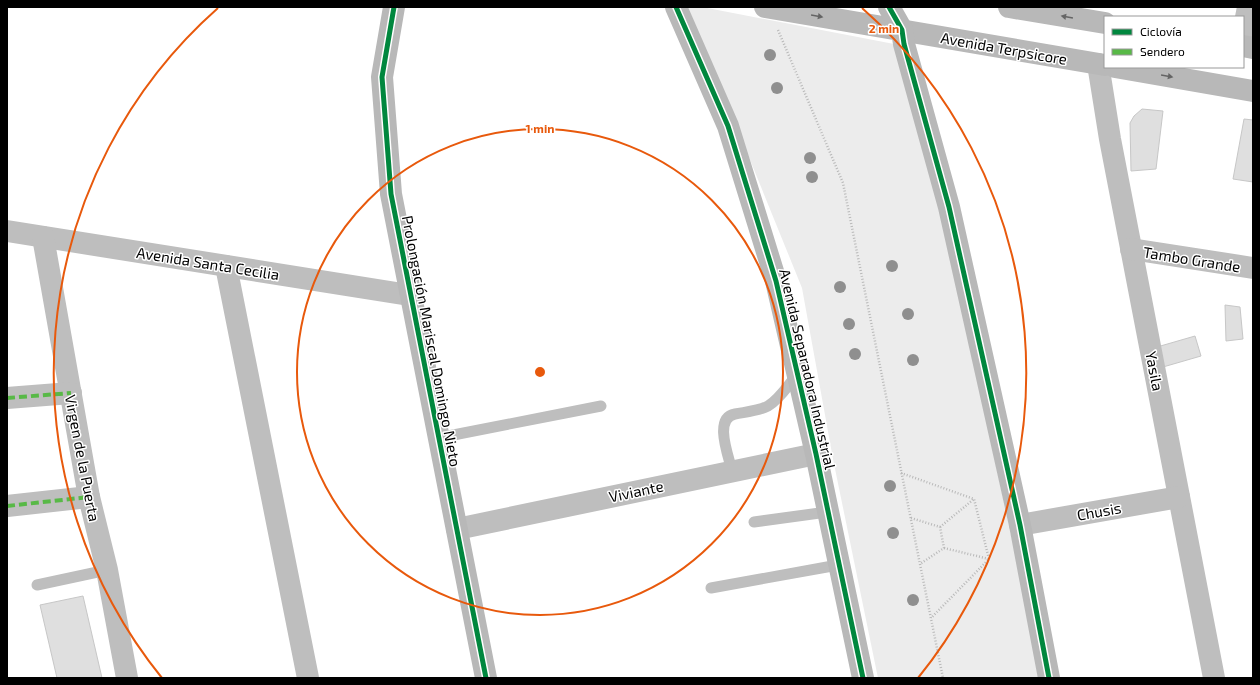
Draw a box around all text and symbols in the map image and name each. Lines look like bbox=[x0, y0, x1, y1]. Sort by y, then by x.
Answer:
one-way arrow bbox=[811, 13, 824, 19]
one-way arrow bbox=[1060, 13, 1073, 19]
legend bbox=[1104, 16, 1244, 68]
text: 2 min bbox=[869, 21, 899, 35]
text: Ciclovía bbox=[1140, 24, 1182, 38]
street label: Avenida Terpsicore bbox=[939, 28, 1069, 68]
text: Sendero bbox=[1140, 44, 1185, 58]
one-way arrow bbox=[1161, 73, 1173, 79]
text: 1 min bbox=[526, 121, 554, 135]
street label: Prolongación Mariscal Domingo Nieto bbox=[399, 214, 465, 468]
street label: Tambo Grande bbox=[1142, 242, 1242, 276]
street label: Avenida Santa Cecilia bbox=[135, 243, 281, 283]
street label: Avenida Separadora Industrial bbox=[776, 267, 840, 472]
street label: Yasila bbox=[1142, 350, 1168, 392]
centre of rings bbox=[533, 365, 547, 379]
street label: Virgen de la Puerta bbox=[62, 393, 104, 523]
street label: Viviante bbox=[607, 476, 665, 506]
street label: Chusis bbox=[1075, 498, 1123, 524]

